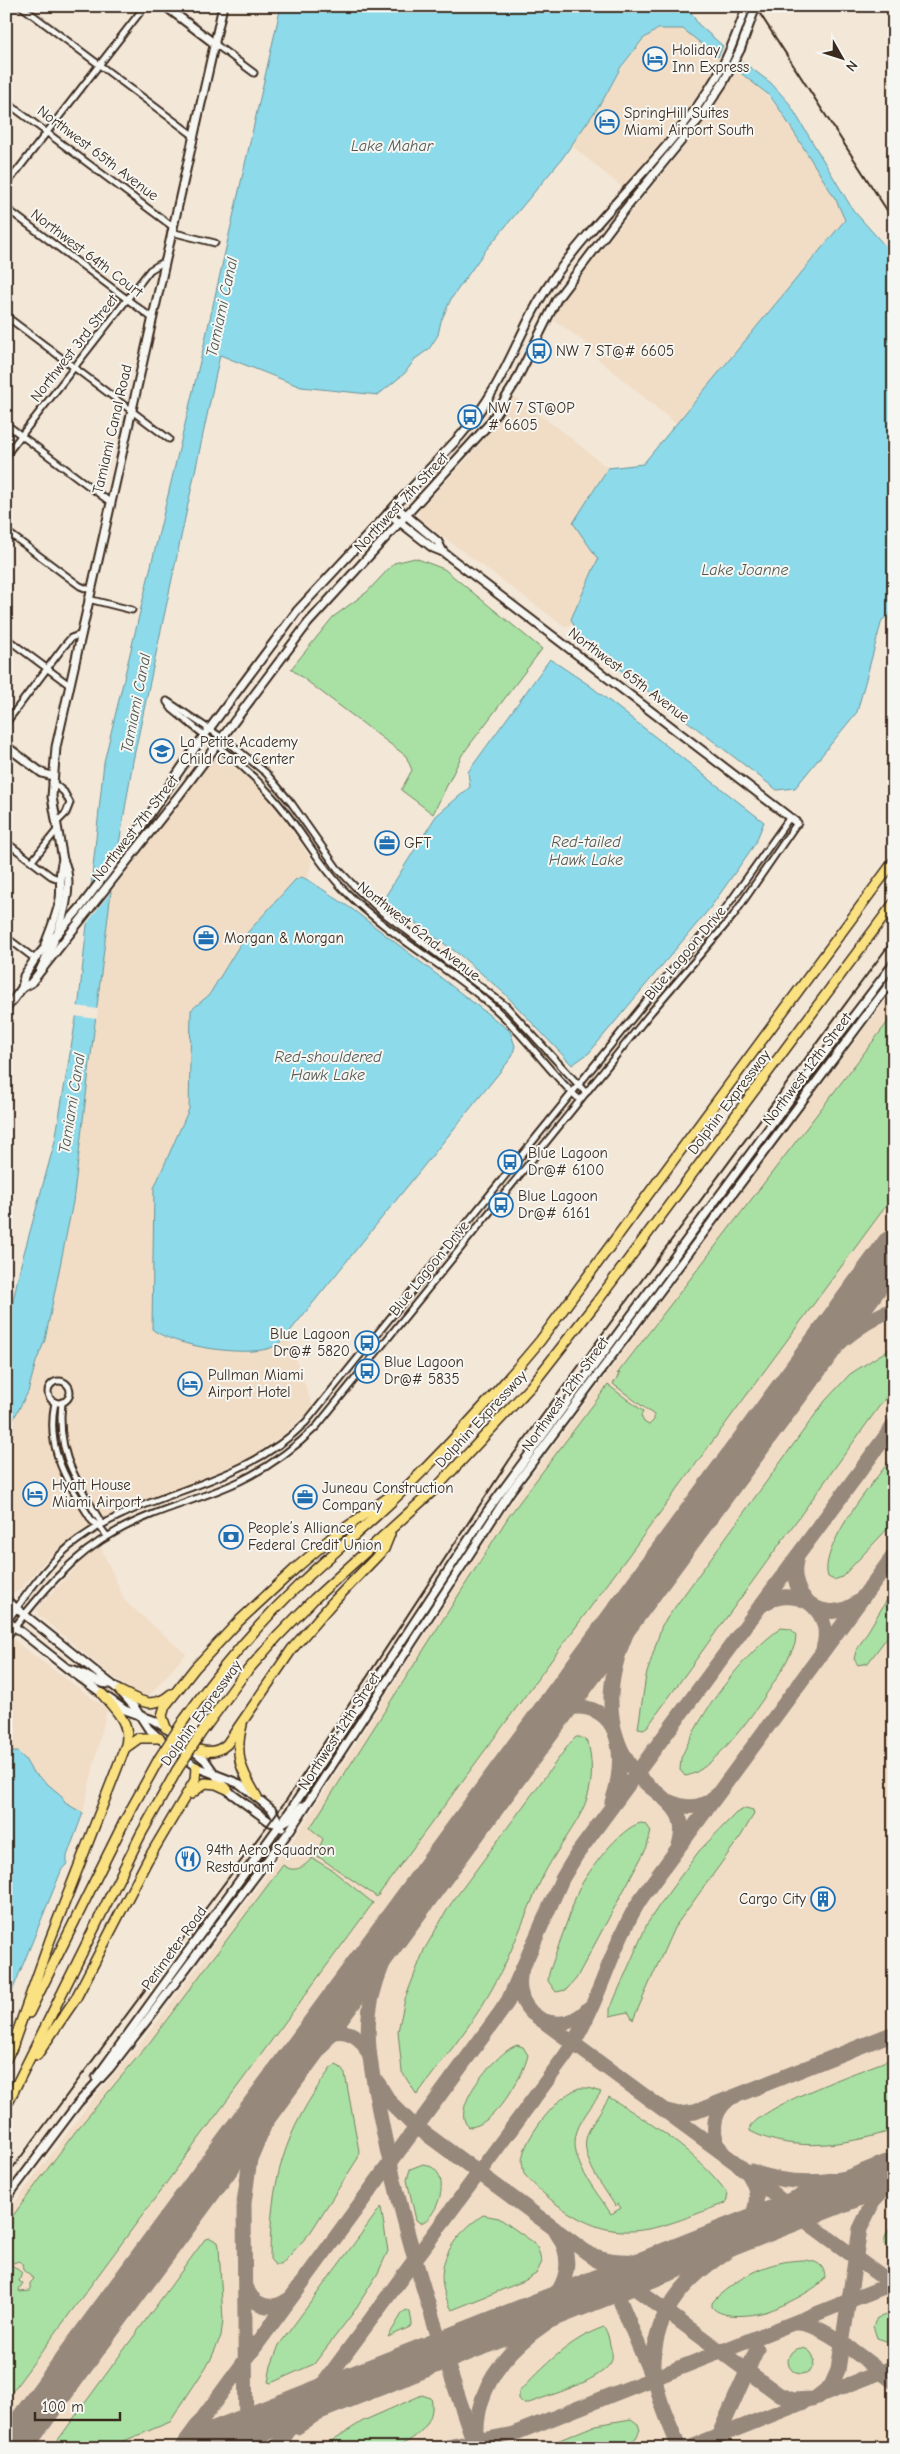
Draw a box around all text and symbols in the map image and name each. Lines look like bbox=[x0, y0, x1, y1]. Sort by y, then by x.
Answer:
north arrow bbox=[818, 32, 868, 82]
place label: Holiday Inn Express bbox=[672, 41, 749, 76]
hotel icon: Holiday Inn Express bbox=[642, 46, 668, 72]
text: N bbox=[842, 57, 861, 75]
street label: Northwest 65th Avenue bbox=[34, 102, 163, 205]
place label: SpringHill Suites Miami Airport South bbox=[624, 104, 754, 139]
hotel icon: SpringHill Suites Miami Airport South bbox=[594, 109, 620, 135]
water label: Lake Mahar bbox=[351, 137, 434, 155]
street label: Northwest 64th Court bbox=[27, 205, 147, 301]
water label: Tamiami Canal bbox=[203, 255, 241, 359]
street label: Northwest 3rd Street bbox=[26, 290, 122, 405]
bus stop icon: NW 7 ST@# 6605 bbox=[526, 338, 552, 364]
place label: NW 7 ST@# 6605 bbox=[556, 342, 674, 360]
street label: Tamiami Canal Road bbox=[88, 363, 136, 495]
place label: NW 7 ST@OP # 6605 bbox=[488, 399, 575, 434]
bus stop icon: NW 7 ST@OP # 6605 bbox=[457, 404, 483, 430]
street label: Northwest 7th Street bbox=[350, 448, 452, 556]
water label: Lake Joanne bbox=[701, 561, 789, 579]
street label: Northwest 65th Avenue bbox=[565, 624, 694, 727]
water label: Tamiami Canal bbox=[117, 651, 155, 755]
place label: La Petite Academy Child Care Center bbox=[180, 733, 298, 768]
school or university icon: La Petite Academy Child Care Center bbox=[149, 738, 175, 764]
street label: Northwest 7th Street bbox=[88, 771, 182, 885]
office icon: GFT bbox=[374, 830, 400, 856]
water label: Red-tailed Hawk Lake bbox=[549, 833, 623, 869]
place label: GFT bbox=[404, 834, 431, 852]
street label: Northwest 62nd Avenue bbox=[354, 877, 484, 985]
street label: Blue Lagoon Drive bbox=[640, 902, 730, 1004]
office icon: Morgan & Morgan bbox=[193, 925, 219, 951]
place label: Morgan & Morgan bbox=[224, 929, 344, 947]
street label: Northwest 12th Street bbox=[759, 1008, 856, 1129]
street label: Dolphin Expressway bbox=[684, 1046, 774, 1158]
water label: Red-shouldered Hawk Lake bbox=[274, 1048, 382, 1084]
water label: Tamiami Canal bbox=[55, 1051, 89, 1155]
place label: Blue Lagoon Dr@# 6100 bbox=[528, 1144, 608, 1179]
bus stop icon: Blue Lagoon Dr@# 6100 bbox=[497, 1149, 523, 1175]
place label: Blue Lagoon Dr@# 6161 bbox=[518, 1187, 598, 1222]
bus stop icon: Blue Lagoon Dr@# 6161 bbox=[488, 1192, 514, 1218]
street label: Blue Lagoon Drive bbox=[385, 1216, 473, 1319]
place label: Blue Lagoon Dr@# 5820 bbox=[270, 1325, 350, 1360]
bus stop icon: Blue Lagoon Dr@# 5820 bbox=[354, 1330, 380, 1356]
street label: Northwest 12th Street bbox=[518, 1333, 613, 1455]
place label: Blue Lagoon Dr@# 5835 bbox=[384, 1353, 464, 1388]
bus stop icon: Blue Lagoon Dr@# 5835 bbox=[354, 1358, 380, 1384]
place label: Pullman Miami Airport Hotel bbox=[208, 1366, 304, 1401]
street label: Dolphin Expressway bbox=[431, 1366, 531, 1471]
hotel icon: Pullman Miami Airport Hotel bbox=[177, 1371, 203, 1397]
place label: Hyatt House Miami Airport bbox=[52, 1476, 141, 1511]
place label: Juneau Construction Company bbox=[322, 1479, 454, 1514]
hotel icon: Hyatt House Miami Airport bbox=[22, 1481, 48, 1507]
office icon: Juneau Construction Company bbox=[292, 1484, 318, 1510]
place label: People’s Alliance Federal Credit Union bbox=[248, 1519, 382, 1554]
bank icon: People’s Alliance Federal Credit Union bbox=[218, 1524, 244, 1550]
street label: Dolphin Expressway bbox=[157, 1656, 246, 1769]
street label: Northwest 12th Street bbox=[294, 1668, 384, 1793]
place label: 94th Aero Squadron Restaurant bbox=[206, 1841, 335, 1876]
restaurant icon: 94th Aero Squadron Restaurant bbox=[175, 1846, 201, 1872]
building icon: Cargo City bbox=[810, 1886, 836, 1912]
place label: Cargo City bbox=[739, 1890, 806, 1908]
street label: Perimeter Road bbox=[138, 1903, 210, 1993]
scale bar bbox=[35, 2389, 120, 2421]
text: 100 m bbox=[42, 2398, 84, 2416]

